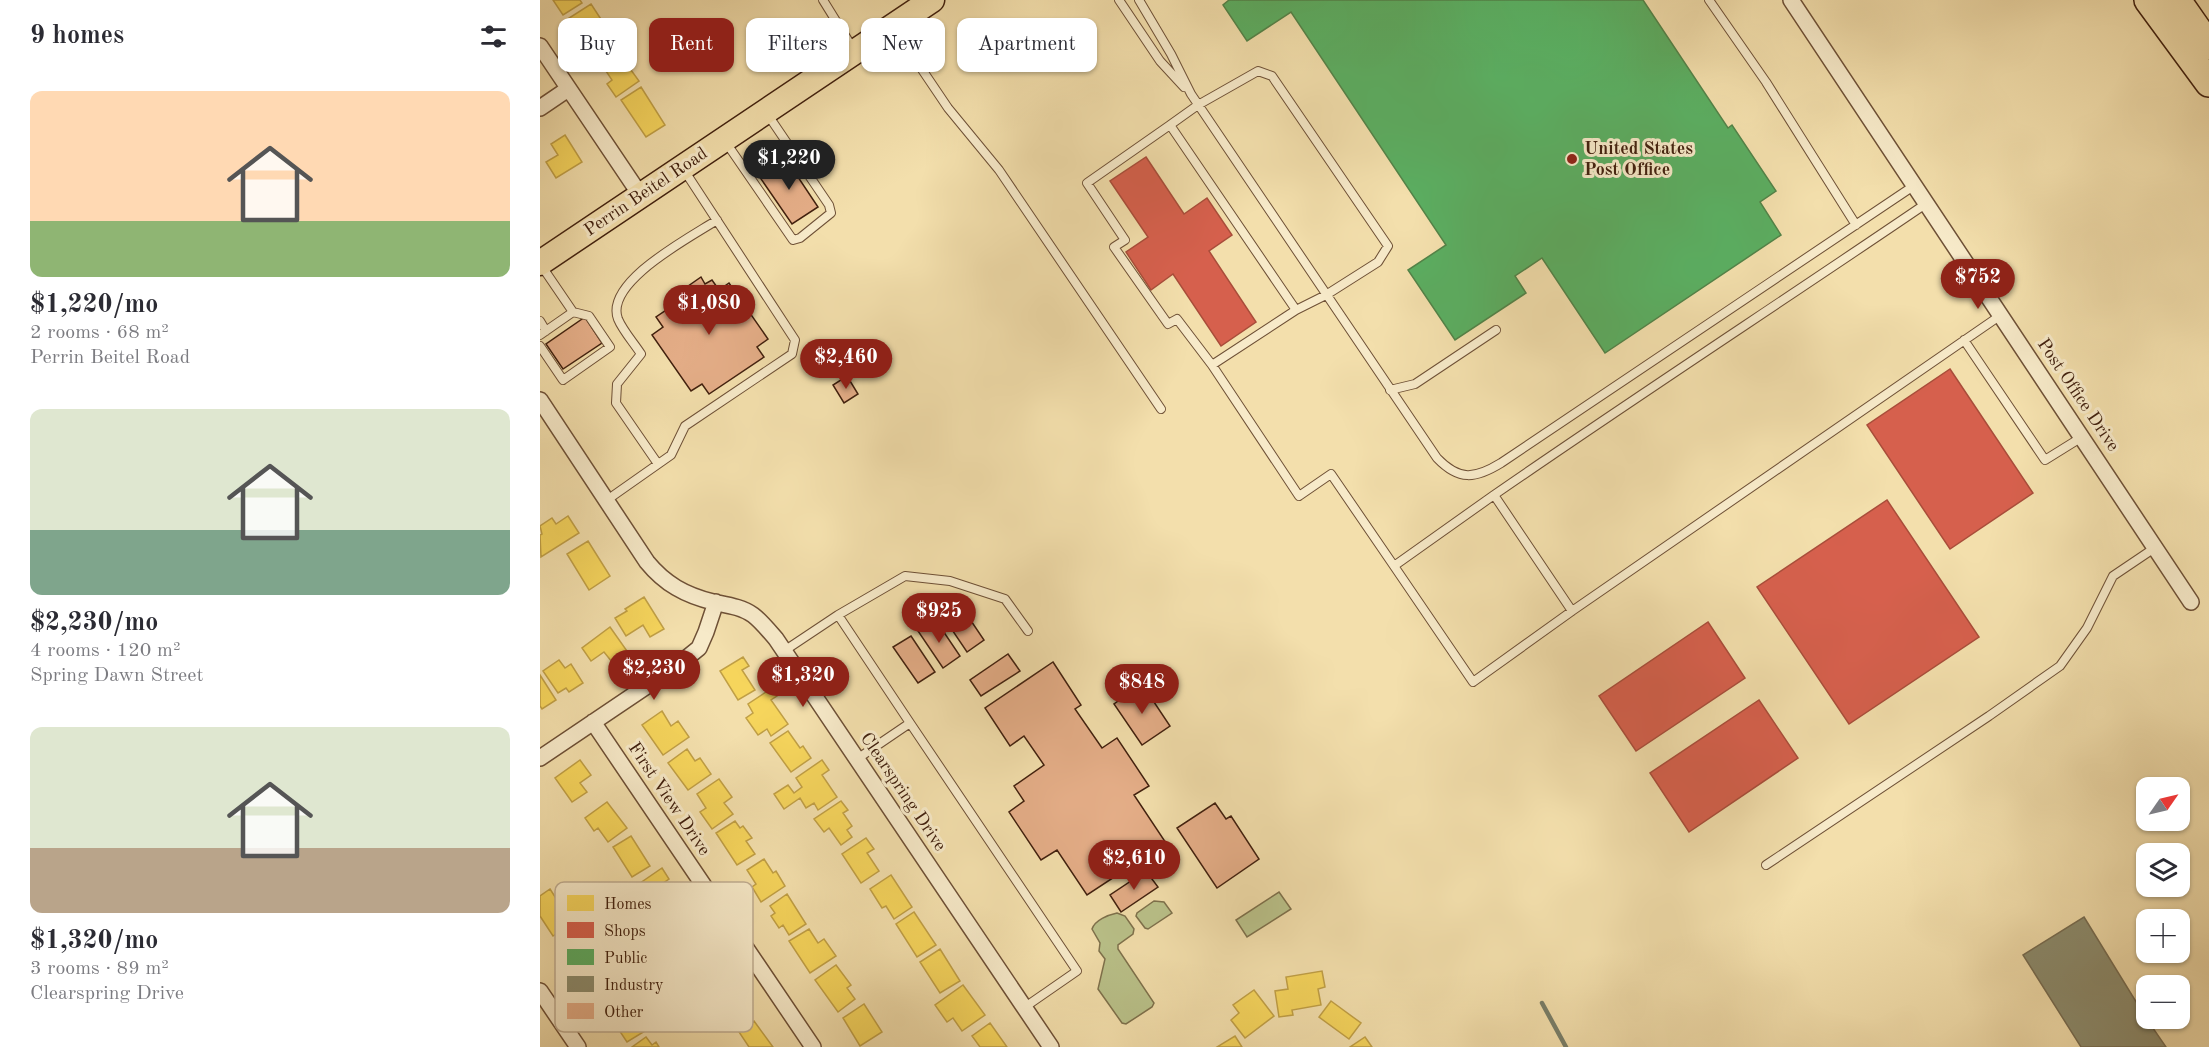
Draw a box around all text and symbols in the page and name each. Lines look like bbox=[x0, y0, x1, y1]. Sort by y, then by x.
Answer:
chip: Buy bbox=[558, 18, 637, 72]
chip: Rent bbox=[649, 18, 734, 72]
chip: Filters bbox=[746, 18, 849, 72]
chip: New bbox=[861, 18, 945, 72]
chip: Apartment bbox=[957, 18, 1097, 72]
icon: filters bbox=[477, 20, 510, 53]
text: 9 homes bbox=[30, 23, 124, 49]
icon: home bbox=[216, 130, 324, 238]
pin: $1,220 bbox=[740, 140, 838, 191]
place label: United States Post Office bbox=[1584, 140, 1693, 179]
street label: Perrin Beitel Road bbox=[581, 144, 711, 240]
text: $1,220 bbox=[757, 149, 821, 169]
marker: United States Post Office bbox=[1565, 152, 1579, 166]
pin: $752 bbox=[1942, 259, 2014, 310]
text: $752 bbox=[1955, 268, 2001, 288]
pin: $1,080 bbox=[660, 285, 758, 336]
text: $1,220/mo bbox=[30, 292, 158, 318]
text: $1,080 bbox=[677, 294, 741, 314]
text: 2 rooms · 68 m² bbox=[30, 323, 169, 343]
street label: Post Office Drive bbox=[2034, 335, 2122, 455]
pin: $2,460 bbox=[797, 339, 895, 390]
text: Perrin Beitel Road bbox=[30, 348, 190, 368]
text: $2,460 bbox=[814, 348, 878, 368]
icon: home bbox=[216, 448, 324, 556]
pin: $925 bbox=[903, 593, 975, 644]
text: $925 bbox=[916, 602, 962, 622]
text: $2,230/mo bbox=[30, 610, 158, 636]
text: 4 rooms · 120 m² bbox=[30, 641, 180, 661]
pin: $2,230 bbox=[605, 650, 703, 701]
pin: $1,320 bbox=[754, 657, 852, 708]
text: $2,230 bbox=[622, 659, 686, 679]
pin: $848 bbox=[1106, 664, 1178, 715]
text: Spring Dawn Street bbox=[30, 666, 203, 686]
text: $1,320 bbox=[771, 666, 835, 686]
text: $848 bbox=[1119, 673, 1165, 693]
street label: Clearspring Drive bbox=[857, 730, 949, 854]
street label: First View Drive bbox=[625, 739, 713, 859]
icon: home bbox=[216, 766, 324, 874]
north arrow bbox=[2136, 777, 2190, 831]
map controls bbox=[2136, 777, 2190, 1029]
pin: $2,610 bbox=[1085, 840, 1183, 891]
button: layers bbox=[2136, 843, 2190, 897]
text: $2,610 bbox=[1102, 849, 1166, 869]
legend bbox=[555, 882, 753, 1032]
text: Homes bbox=[604, 897, 652, 913]
button: + bbox=[2136, 909, 2190, 963]
text: Shops bbox=[604, 924, 646, 940]
text: $1,320/mo bbox=[30, 928, 158, 954]
text: Public bbox=[604, 951, 647, 967]
text: 3 rooms · 89 m² bbox=[30, 959, 169, 979]
button: − bbox=[2136, 975, 2190, 1029]
text: Industry bbox=[604, 978, 664, 994]
text: Clearspring Drive bbox=[30, 984, 184, 1004]
text: Other bbox=[604, 1005, 644, 1021]

